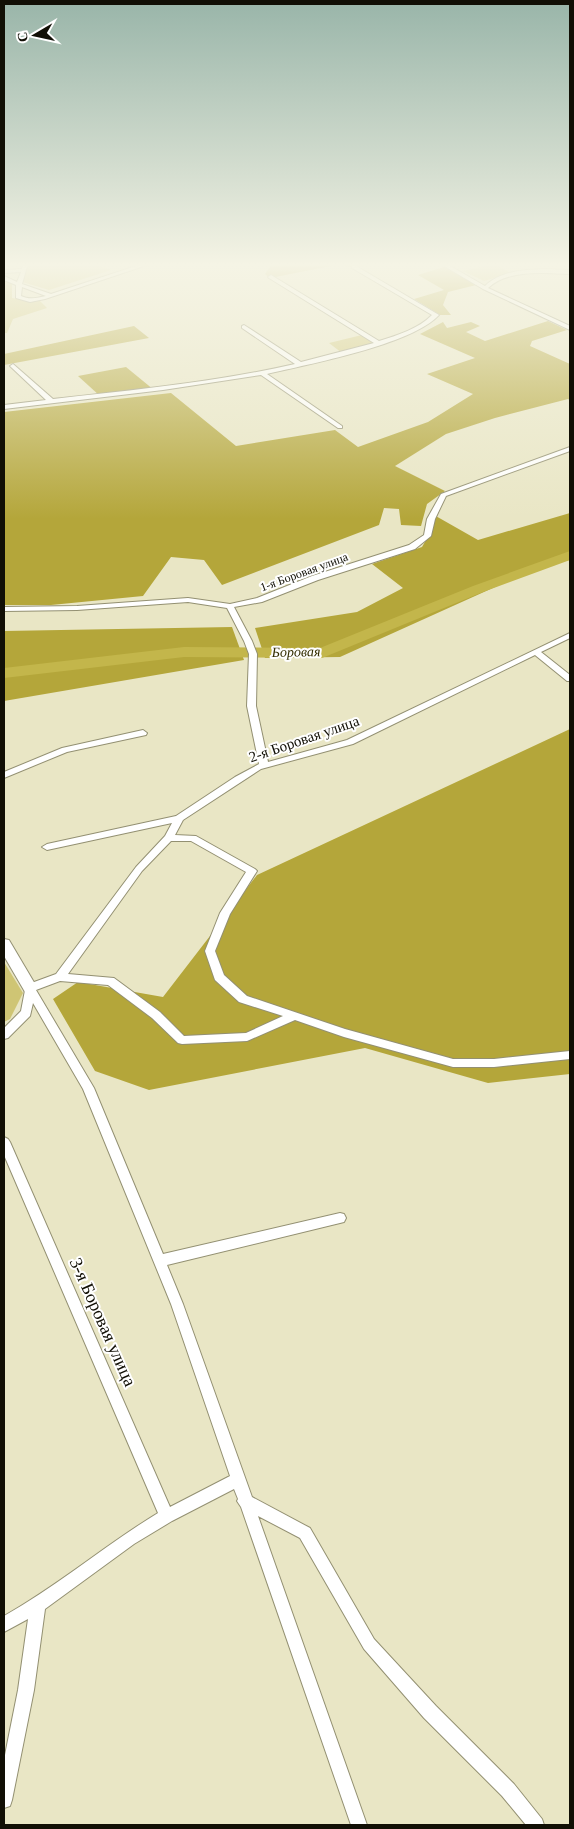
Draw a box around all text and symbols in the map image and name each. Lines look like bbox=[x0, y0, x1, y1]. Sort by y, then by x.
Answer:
north arrow bbox=[10, 10, 60, 60]
text: С bbox=[14, 31, 31, 43]
street label: 1-я Боровая улица bbox=[258, 549, 350, 594]
water label: Боровая bbox=[270, 644, 321, 660]
street label: 2-я Боровая улица bbox=[247, 713, 362, 765]
street label: 3-я Боровая улица bbox=[66, 1255, 140, 1389]

